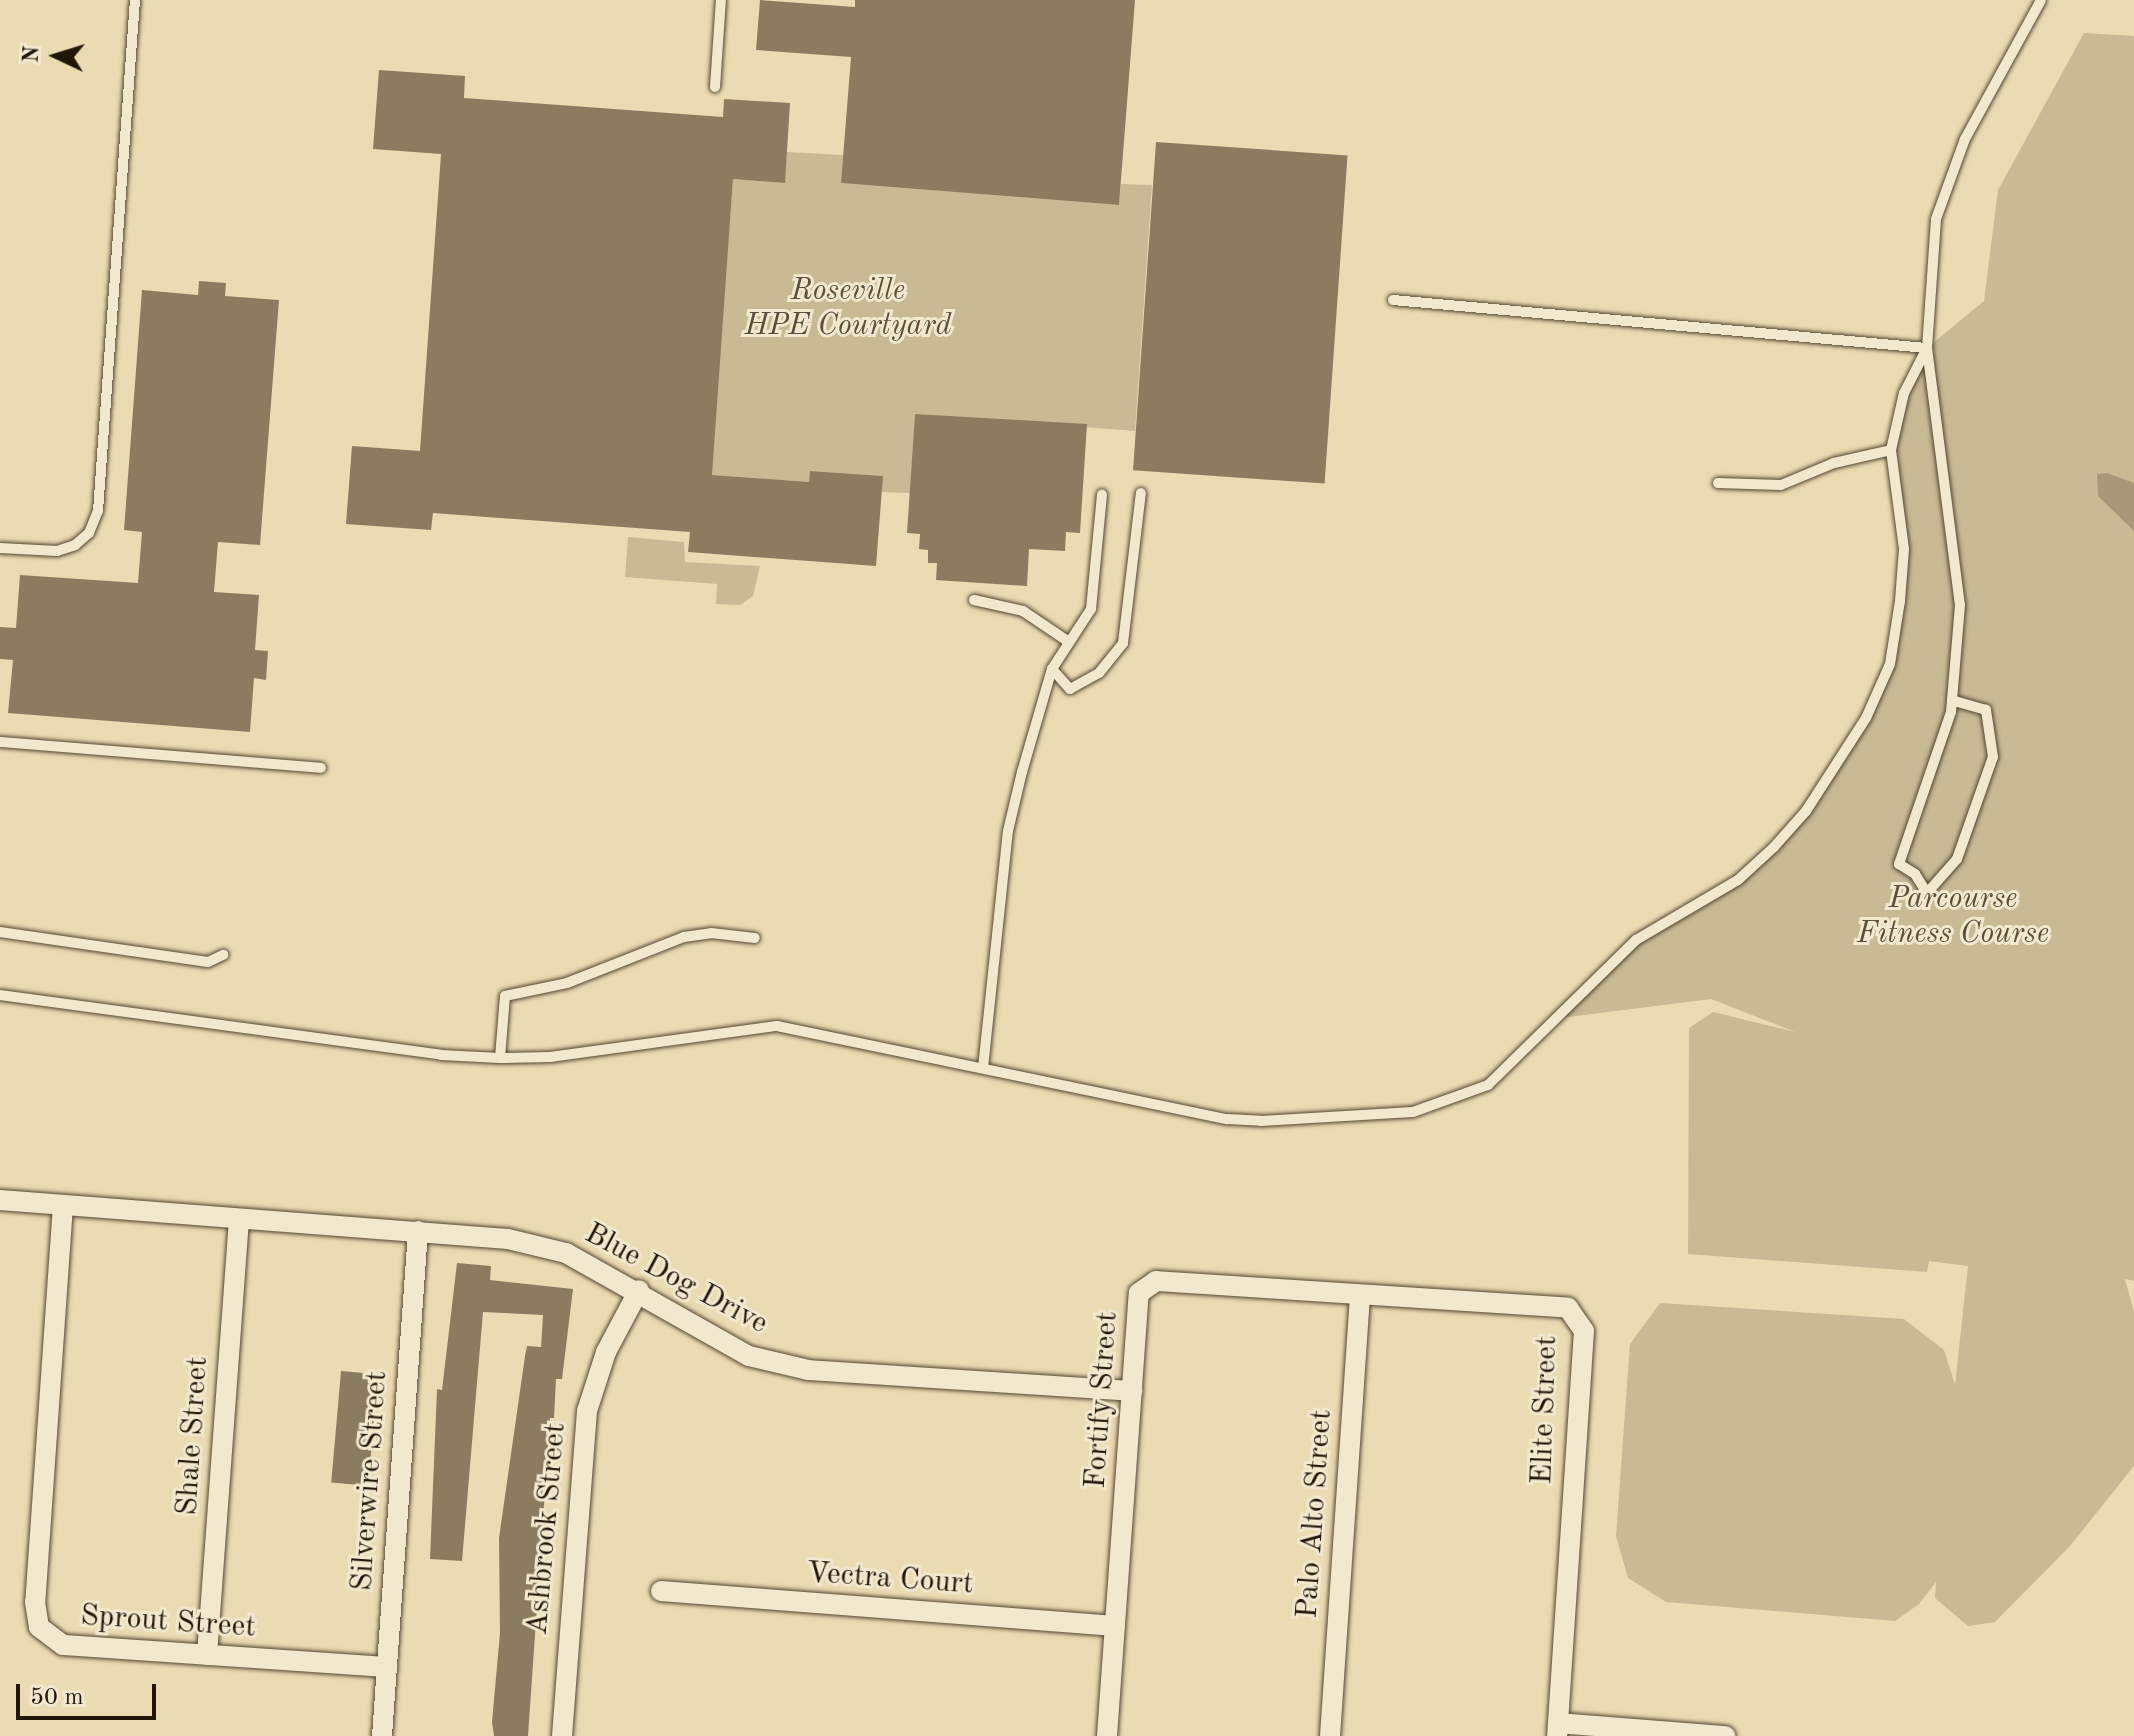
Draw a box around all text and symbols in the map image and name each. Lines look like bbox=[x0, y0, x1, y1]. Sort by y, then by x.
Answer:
north arrow bbox=[16, 16, 96, 96]
text: N bbox=[20, 45, 44, 63]
park label: Roseville HPE Courtyard bbox=[745, 273, 951, 344]
park label: Parcourse Fitness Course bbox=[1857, 881, 2049, 952]
street label: Blue Dog Drive bbox=[578, 1216, 774, 1342]
street label: Fortify Street bbox=[1078, 1310, 1126, 1490]
street label: Elite Street bbox=[1524, 1335, 1566, 1485]
street label: Shale Street bbox=[169, 1355, 217, 1517]
street label: Silverwire Street bbox=[344, 1370, 396, 1592]
street label: Palo Alto Street bbox=[1290, 1408, 1340, 1620]
street label: Ashbrook Street bbox=[520, 1421, 574, 1637]
street label: Vectra Court bbox=[805, 1555, 975, 1603]
street label: Sprout Street bbox=[79, 1598, 257, 1646]
scale bar bbox=[20, 1668, 160, 1718]
text: 50 m bbox=[30, 1686, 84, 1710]

